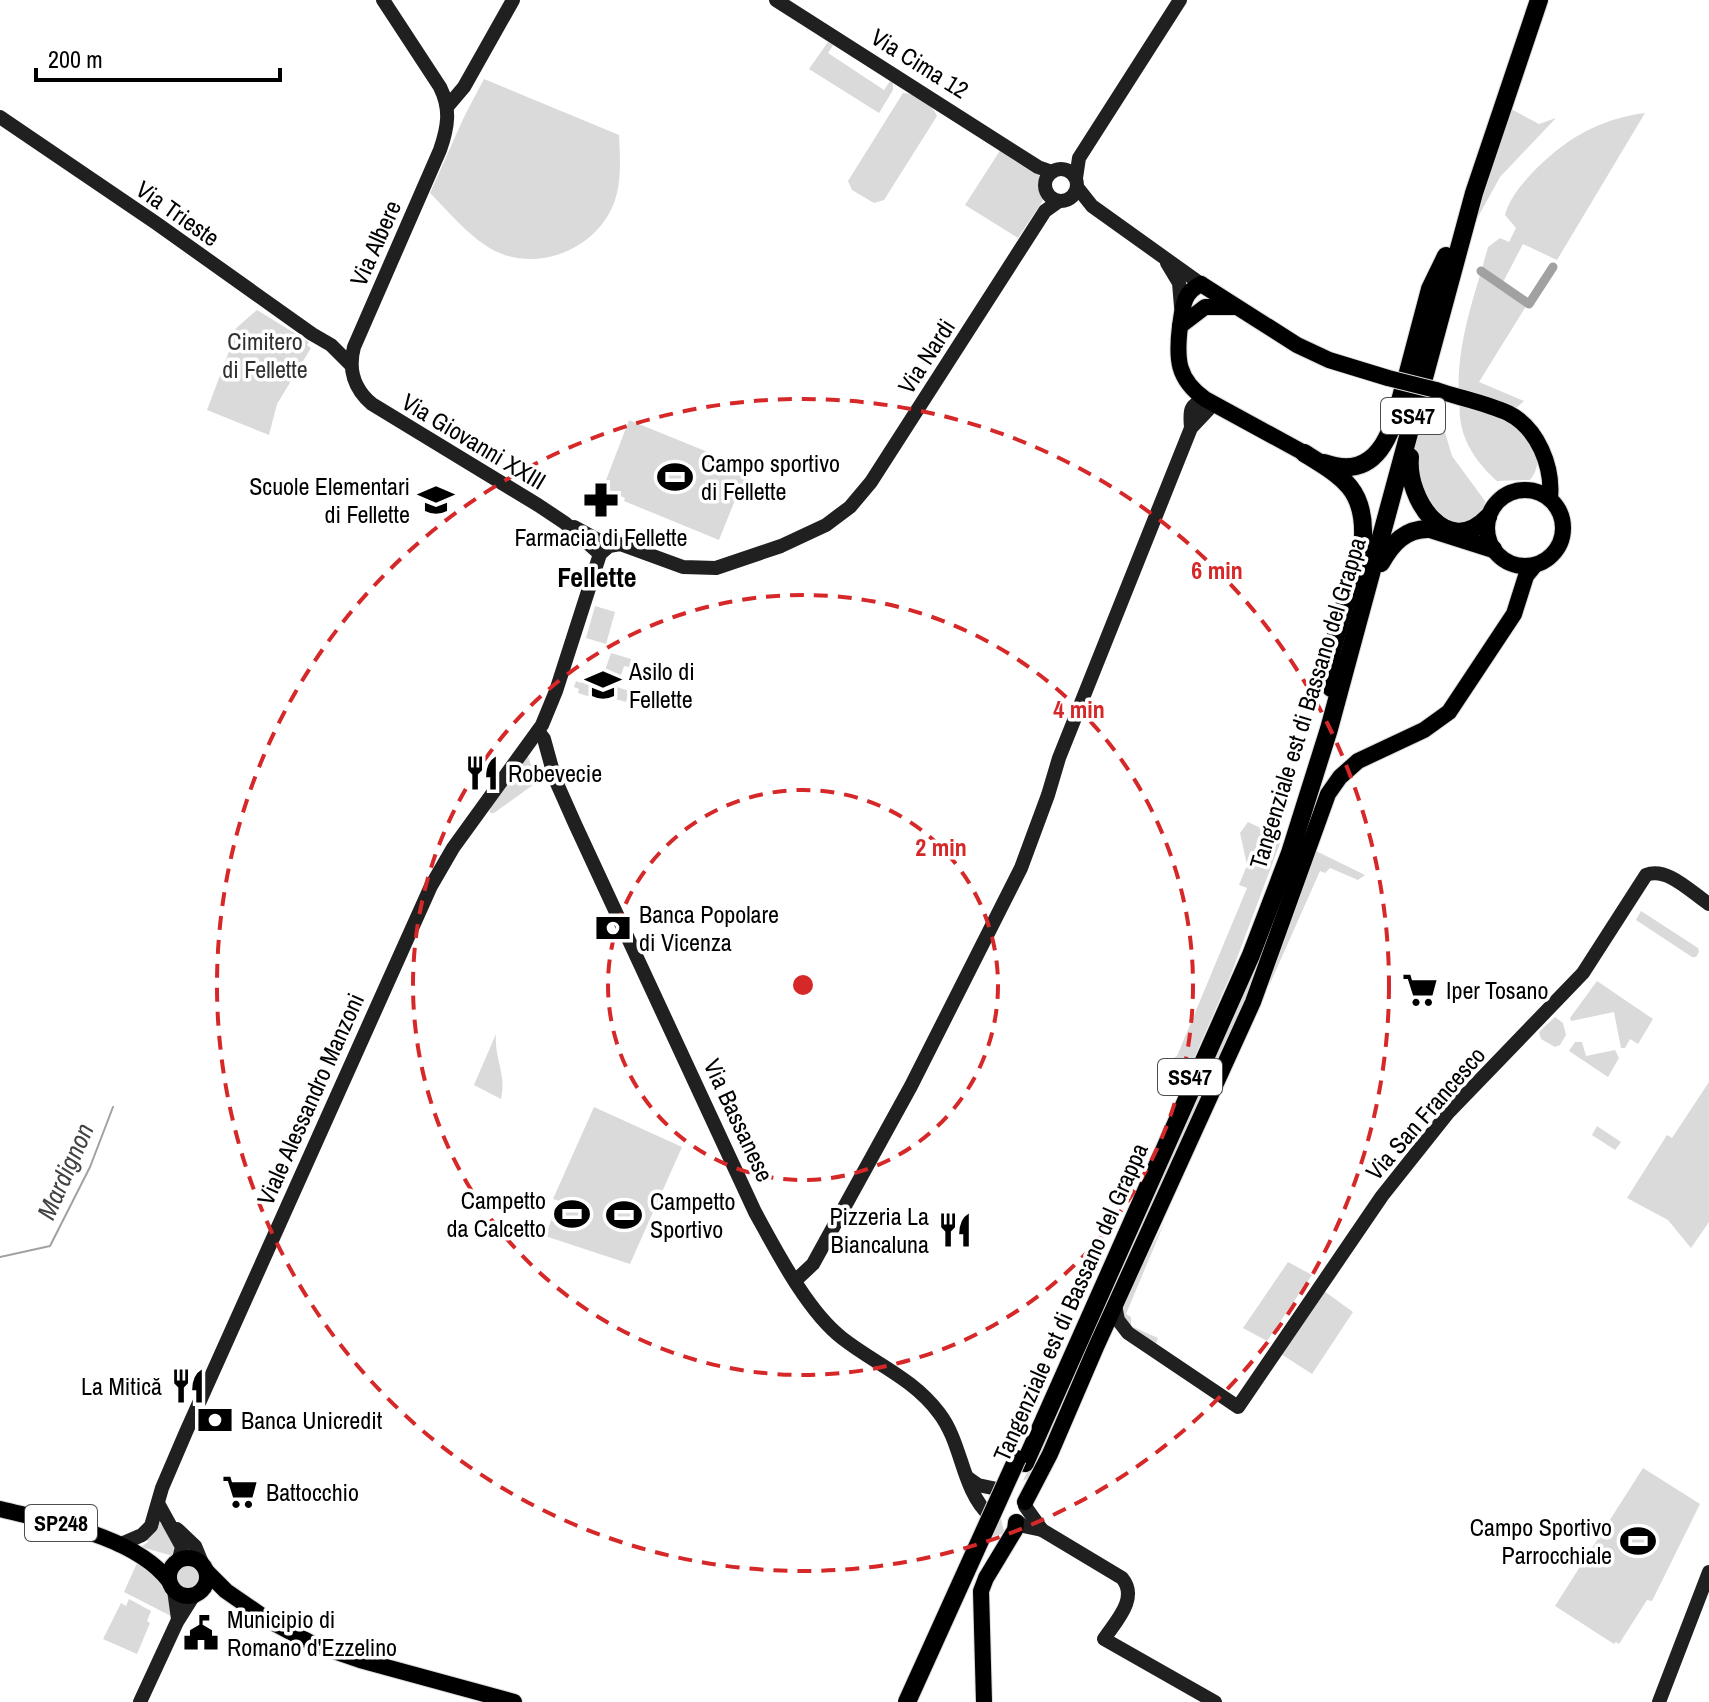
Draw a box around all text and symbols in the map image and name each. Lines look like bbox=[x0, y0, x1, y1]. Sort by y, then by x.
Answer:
street label: Via Cima 12 bbox=[865, 21, 975, 105]
scale bar bbox=[36, 32, 280, 82]
text: 200 m bbox=[48, 43, 103, 75]
street label: Via Trieste bbox=[130, 173, 226, 253]
street label: Via Albere bbox=[342, 195, 408, 291]
street label: Via Nardi bbox=[890, 313, 962, 399]
park label: Cimitero di Fellette bbox=[222, 325, 308, 385]
street label: Via Giovanni XXIII bbox=[396, 385, 552, 497]
road number: SS47 bbox=[1381, 398, 1445, 434]
place label: Campo sportivo di Fellette bbox=[701, 447, 840, 507]
sports icon: Campo sportivo di Fellette bbox=[656, 458, 694, 496]
place label: Scuole Elementari di Fellette bbox=[249, 470, 410, 530]
school or university icon: Scuole Elementari di Fellette bbox=[417, 481, 455, 519]
pharmacy icon: Farmacia di Fellette bbox=[582, 481, 620, 519]
place label: Farmacia di Fellette bbox=[514, 521, 688, 553]
street label: Tangenziale est di Bassano del Grappa bbox=[1241, 533, 1373, 873]
text: 6 min bbox=[1191, 554, 1243, 586]
district label: Fellette bbox=[557, 558, 637, 596]
place label: Asilo di Fellette bbox=[628, 655, 695, 715]
school or university icon: Asilo di Fellette bbox=[584, 666, 622, 704]
text: 4 min bbox=[1053, 693, 1105, 725]
restaurant icon: Robevecie bbox=[463, 754, 501, 792]
place label: Robevecie bbox=[508, 757, 602, 789]
text: 2 min bbox=[915, 831, 967, 863]
place label: Banca Popolare di Vicenza bbox=[639, 898, 779, 958]
bank icon: Banca Popolare di Vicenza bbox=[594, 909, 632, 947]
centre of rings bbox=[789, 971, 817, 999]
supermarket icon: Iper Tosano bbox=[1401, 971, 1439, 1009]
place label: Iper Tosano bbox=[1446, 974, 1549, 1006]
street label: Viale Alessandro Manzoni bbox=[249, 988, 371, 1210]
street label: Via San Francesco bbox=[1358, 1039, 1492, 1187]
street label: Via Bassanese bbox=[697, 1053, 781, 1187]
road number: SS47 bbox=[1158, 1059, 1222, 1095]
water label: Mardignon bbox=[28, 1117, 102, 1225]
street label: Tangenziale est di Bassano del Grappa bbox=[985, 1138, 1155, 1466]
place label: Campetto da Calcetto bbox=[446, 1184, 546, 1244]
place label: Campetto Sportivo bbox=[650, 1185, 735, 1245]
sports icon: Campetto da Calcetto bbox=[553, 1195, 591, 1233]
sports icon: Campetto Sportivo bbox=[605, 1196, 643, 1234]
place label: Pizzeria La Biancaluna bbox=[829, 1200, 929, 1260]
restaurant icon: Pizzeria La Biancaluna bbox=[936, 1211, 974, 1249]
restaurant icon: La Mitică bbox=[169, 1367, 207, 1405]
place label: La Mitică bbox=[81, 1370, 162, 1402]
bank icon: Banca Unicredit bbox=[196, 1401, 234, 1439]
place label: Banca Unicredit bbox=[241, 1404, 383, 1436]
supermarket icon: Battocchio bbox=[221, 1473, 259, 1511]
place label: Battocchio bbox=[266, 1476, 359, 1508]
road number: SP248 bbox=[25, 1505, 97, 1541]
place label: Campo Sportivo Parrocchiale bbox=[1470, 1511, 1612, 1571]
sports icon: Campo Sportivo Parrocchiale bbox=[1619, 1522, 1657, 1560]
place label: Municipio di Romano d'Ezzelino bbox=[227, 1603, 397, 1663]
public building icon: Municipio di Romano d'Ezzelino bbox=[182, 1614, 220, 1652]

